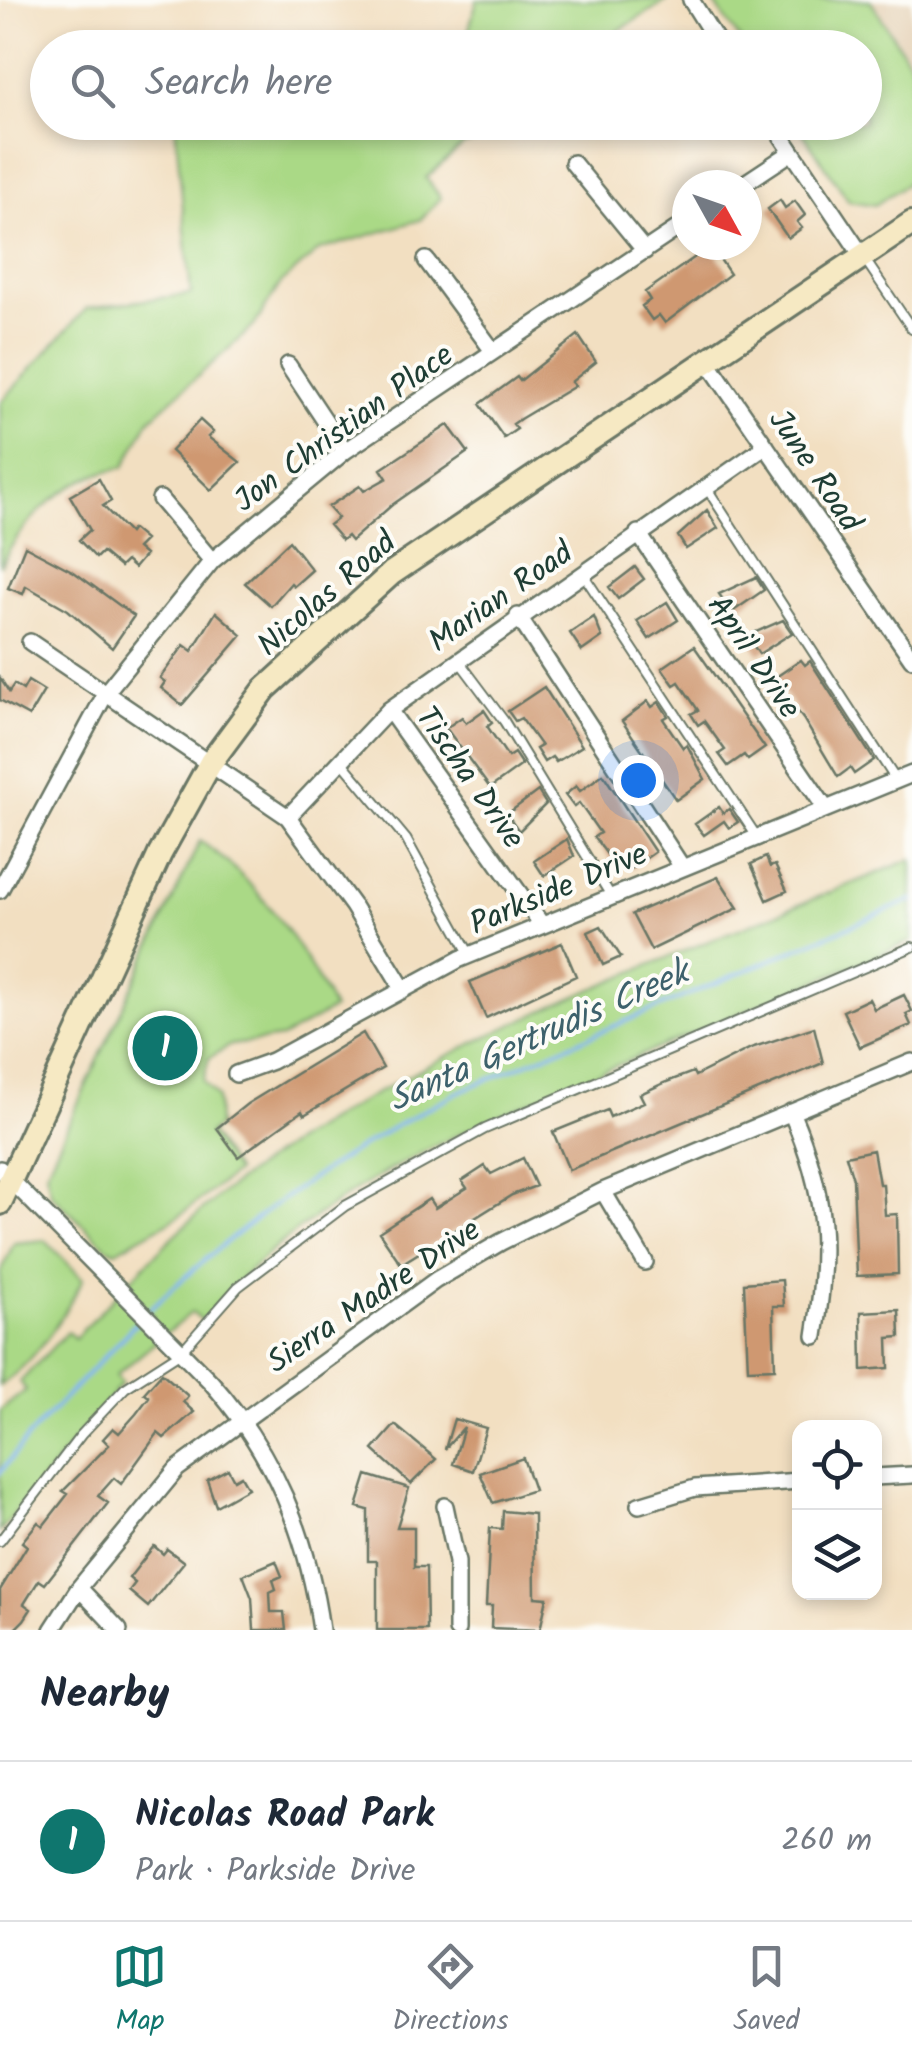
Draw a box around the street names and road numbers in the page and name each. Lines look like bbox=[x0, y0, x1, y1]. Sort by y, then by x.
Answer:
street label: Jon Christian Place bbox=[224, 332, 465, 526]
street label: June Road bbox=[754, 400, 874, 544]
street label: Nicolas Road bbox=[246, 519, 410, 670]
street label: Marian Road bbox=[418, 529, 586, 667]
street label: April Drive bbox=[693, 585, 813, 730]
street label: Tischa Drive bbox=[401, 696, 537, 860]
street label: Parkside Drive bbox=[462, 830, 656, 951]
street label: Sierra Madre Drive bbox=[257, 1206, 492, 1388]

